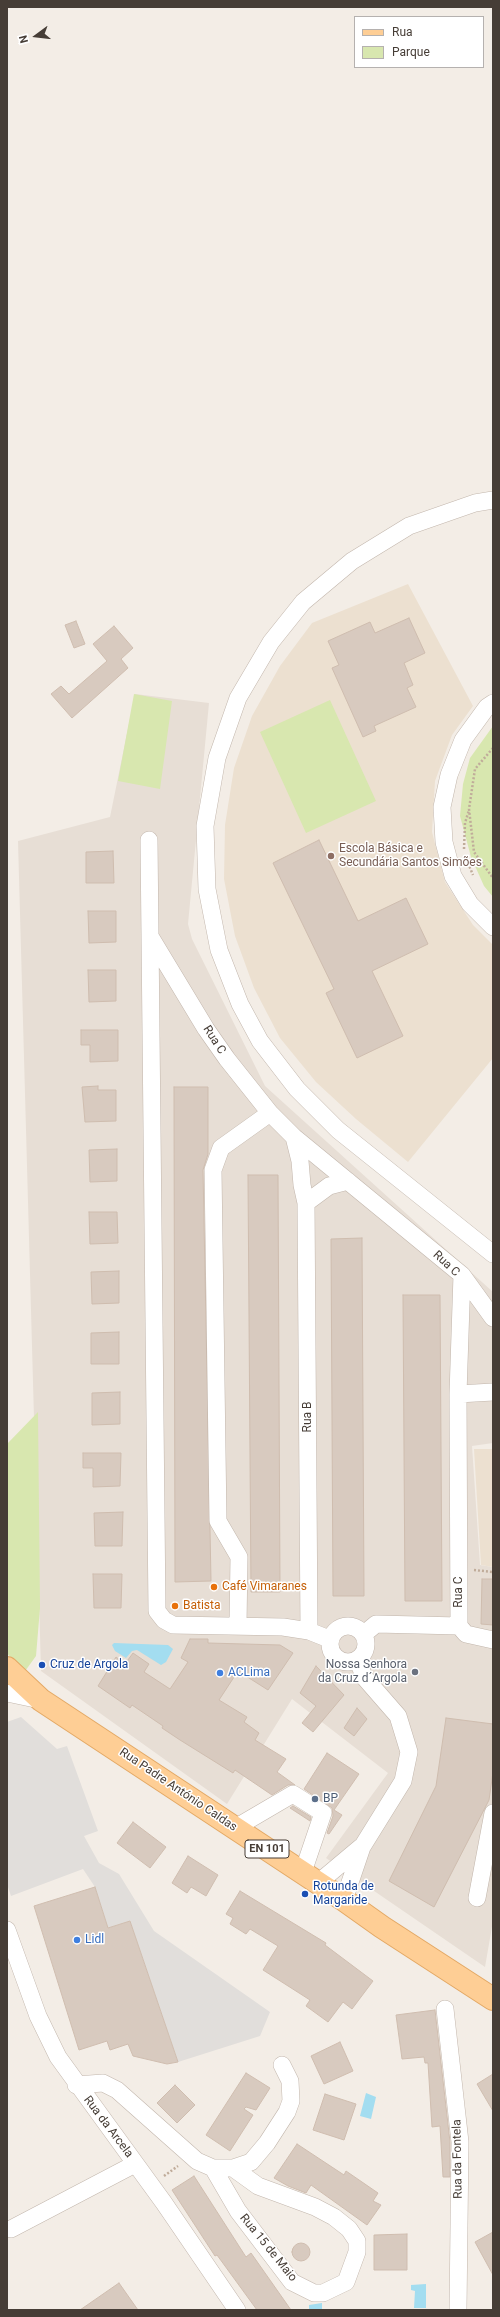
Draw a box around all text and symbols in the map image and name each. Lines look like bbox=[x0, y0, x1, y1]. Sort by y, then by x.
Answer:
north arrow bbox=[16, 16, 56, 56]
legend bbox=[354, 16, 484, 68]
text: Rua bbox=[392, 25, 413, 39]
text: N bbox=[17, 34, 31, 45]
text: Parque bbox=[392, 45, 430, 59]
place label: Escola Básica e Secundária Santos Simões bbox=[339, 842, 482, 870]
marker: Escola Básica e Secundária Santos Simões bbox=[326, 851, 336, 861]
street label: Rua C bbox=[199, 1023, 229, 1057]
street label: Rua C bbox=[430, 1248, 462, 1280]
street label: Rua B bbox=[301, 1402, 315, 1432]
street label: Rua C bbox=[452, 1576, 466, 1608]
place label: Café Vimaranes bbox=[222, 1580, 307, 1594]
marker: Café Vimaranes bbox=[209, 1582, 219, 1592]
place label: Batista bbox=[183, 1599, 220, 1613]
marker: Batista bbox=[170, 1601, 180, 1611]
place label: Cruz de Argola bbox=[50, 1658, 128, 1672]
place label: Nossa Senhora da Cruz d´Argola bbox=[318, 1658, 407, 1686]
marker: Cruz de Argola bbox=[37, 1660, 47, 1670]
place label: ACLima bbox=[228, 1666, 270, 1680]
marker: Nossa Senhora da Cruz d´Argola bbox=[410, 1667, 420, 1677]
marker: ACLima bbox=[215, 1668, 225, 1678]
street label: Rua Padre António Caldas bbox=[116, 1745, 240, 1835]
place label: BP bbox=[323, 1792, 338, 1806]
marker: BP bbox=[310, 1794, 320, 1804]
road number: EN 101 bbox=[245, 1840, 289, 1858]
place label: Rotunda de Margaride bbox=[313, 1880, 374, 1908]
marker: Rotunda de Margaride bbox=[300, 1889, 310, 1899]
place label: Lidl bbox=[85, 1933, 104, 1947]
marker: Lidl bbox=[72, 1935, 82, 1945]
street label: Rua da Arcela bbox=[80, 2093, 136, 2161]
street label: Rua da Fontela bbox=[450, 2119, 466, 2199]
street label: Rua 15 de Maio bbox=[236, 2211, 300, 2285]

